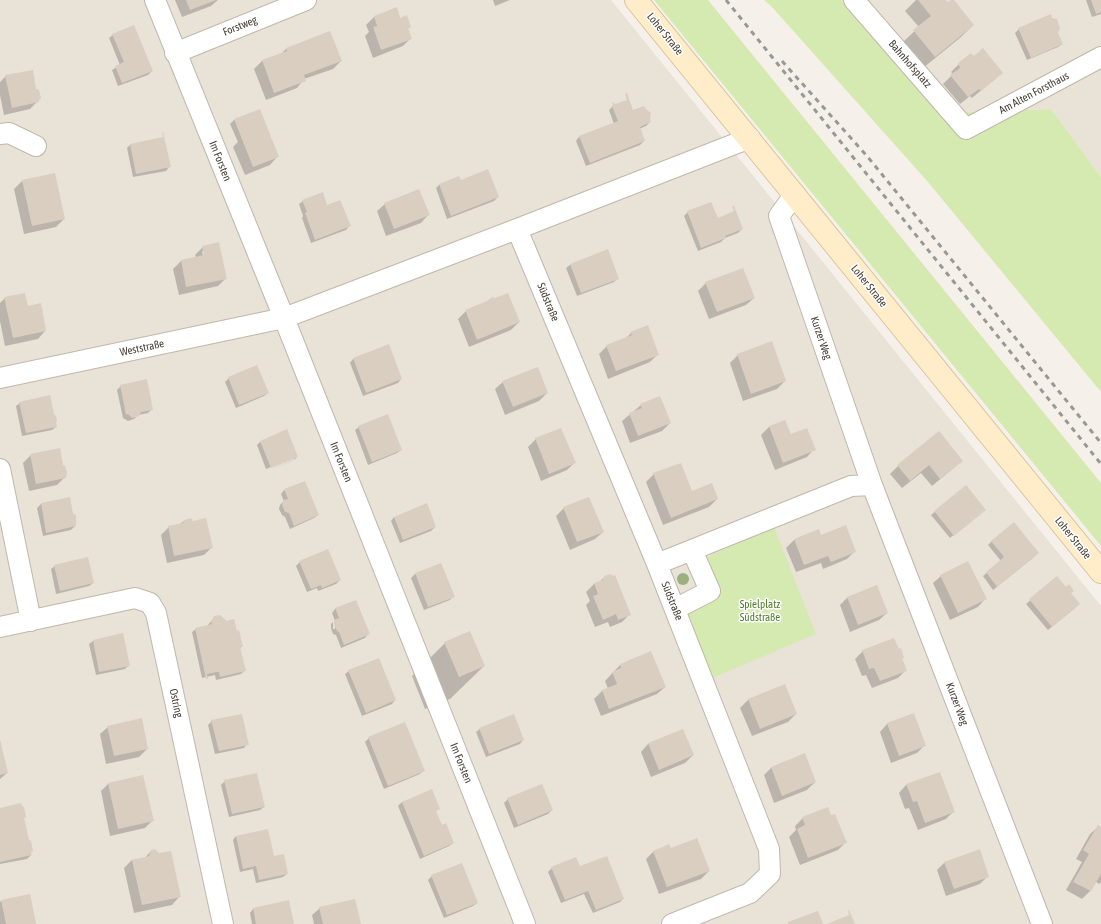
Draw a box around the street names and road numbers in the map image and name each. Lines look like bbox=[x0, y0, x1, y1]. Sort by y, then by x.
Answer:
street label: Loher Straße bbox=[644, 10, 686, 58]
street label: Forstweg bbox=[221, 13, 259, 39]
street label: Bahnhofsplatz bbox=[886, 37, 934, 91]
street label: Am Alten Forsthaus bbox=[997, 69, 1071, 117]
street label: Im Forsten bbox=[206, 139, 234, 183]
street label: Loher Straße bbox=[848, 262, 890, 310]
street label: Südstraße bbox=[534, 281, 562, 323]
street label: Kurzer Weg bbox=[807, 315, 835, 361]
street label: Weststraße bbox=[119, 337, 165, 359]
street label: Im Forsten bbox=[327, 440, 355, 484]
street label: Loher Straße bbox=[1052, 514, 1094, 562]
street label: Südstraße bbox=[658, 580, 686, 622]
street label: Kurzer Weg bbox=[943, 681, 971, 727]
street label: Ostring bbox=[166, 687, 186, 719]
street label: Im Forsten bbox=[447, 741, 475, 785]

